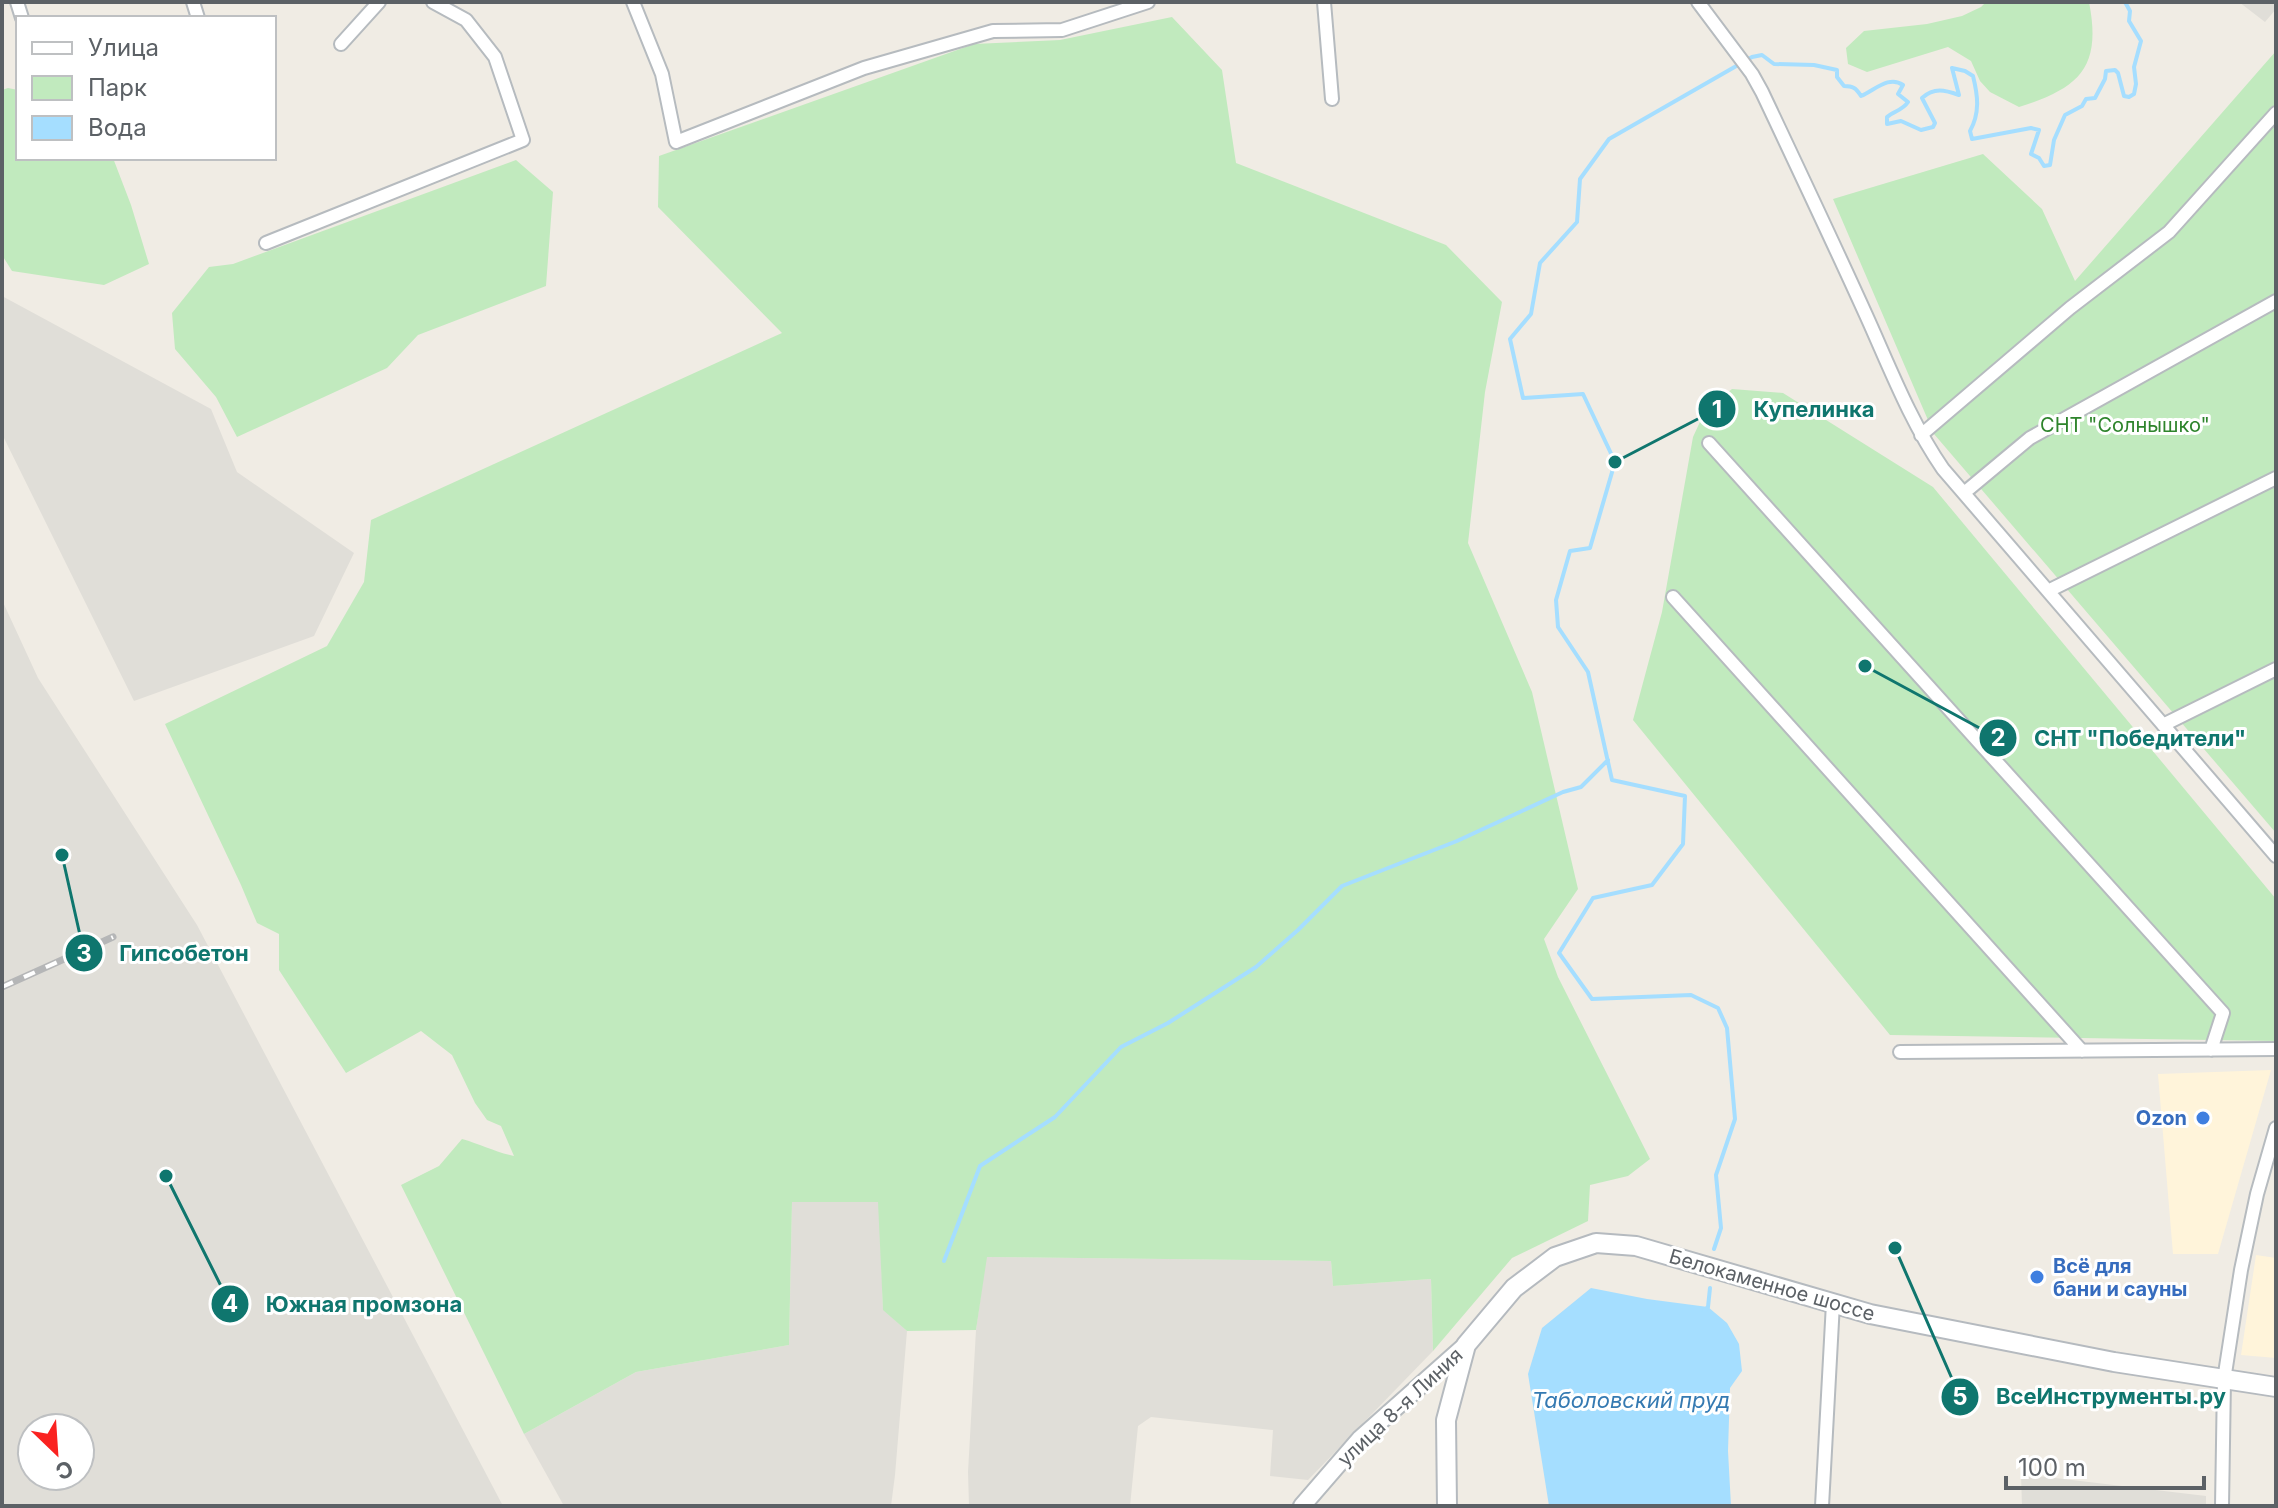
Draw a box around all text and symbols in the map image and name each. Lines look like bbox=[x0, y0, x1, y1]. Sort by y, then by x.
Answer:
legend bbox=[16, 16, 276, 160]
text: Улица bbox=[88, 33, 159, 62]
text: Парк bbox=[88, 73, 147, 102]
text: Вода bbox=[88, 113, 147, 142]
callout: Купелинка bbox=[1697, 386, 1890, 432]
text: 1 bbox=[1712, 395, 1722, 424]
text: Купелинка bbox=[1753, 396, 1875, 422]
park label: СНТ "Солнышко" bbox=[2040, 413, 2210, 437]
callout: СНТ "Победители" bbox=[1978, 715, 2262, 761]
text: 2 bbox=[1990, 723, 2006, 752]
text: СНТ "Победители" bbox=[2034, 725, 2246, 751]
callout: Гипсобетон bbox=[64, 930, 265, 976]
text: 3 bbox=[76, 939, 92, 968]
text: Гипсобетон bbox=[119, 940, 249, 966]
place label: Ozon bbox=[2136, 1106, 2187, 1130]
marker: Ozon bbox=[2194, 1109, 2212, 1127]
street label: Белокаменное шоссе bbox=[1666, 1244, 1878, 1326]
place label: Всё для бани и сауны bbox=[2053, 1254, 2188, 1301]
marker: Всё для бани и сауны bbox=[2028, 1268, 2046, 1286]
callout: Южная промзона bbox=[210, 1281, 478, 1327]
text: 4 bbox=[222, 1289, 238, 1318]
text: Южная промзона bbox=[266, 1291, 462, 1317]
street label: улица 8-я Линия bbox=[1332, 1343, 1468, 1471]
callout: ВсеИнструменты.ру bbox=[1940, 1374, 2242, 1420]
text: 5 bbox=[1952, 1382, 1968, 1411]
text: ВсеИнструменты.ру bbox=[1996, 1383, 2226, 1409]
water label: Таболовский пруд bbox=[1532, 1387, 1730, 1413]
north arrow bbox=[16, 1412, 96, 1492]
scale bar bbox=[2006, 1440, 2204, 1490]
text: 100 m bbox=[2018, 1453, 2086, 1482]
text: С bbox=[52, 1455, 77, 1485]

